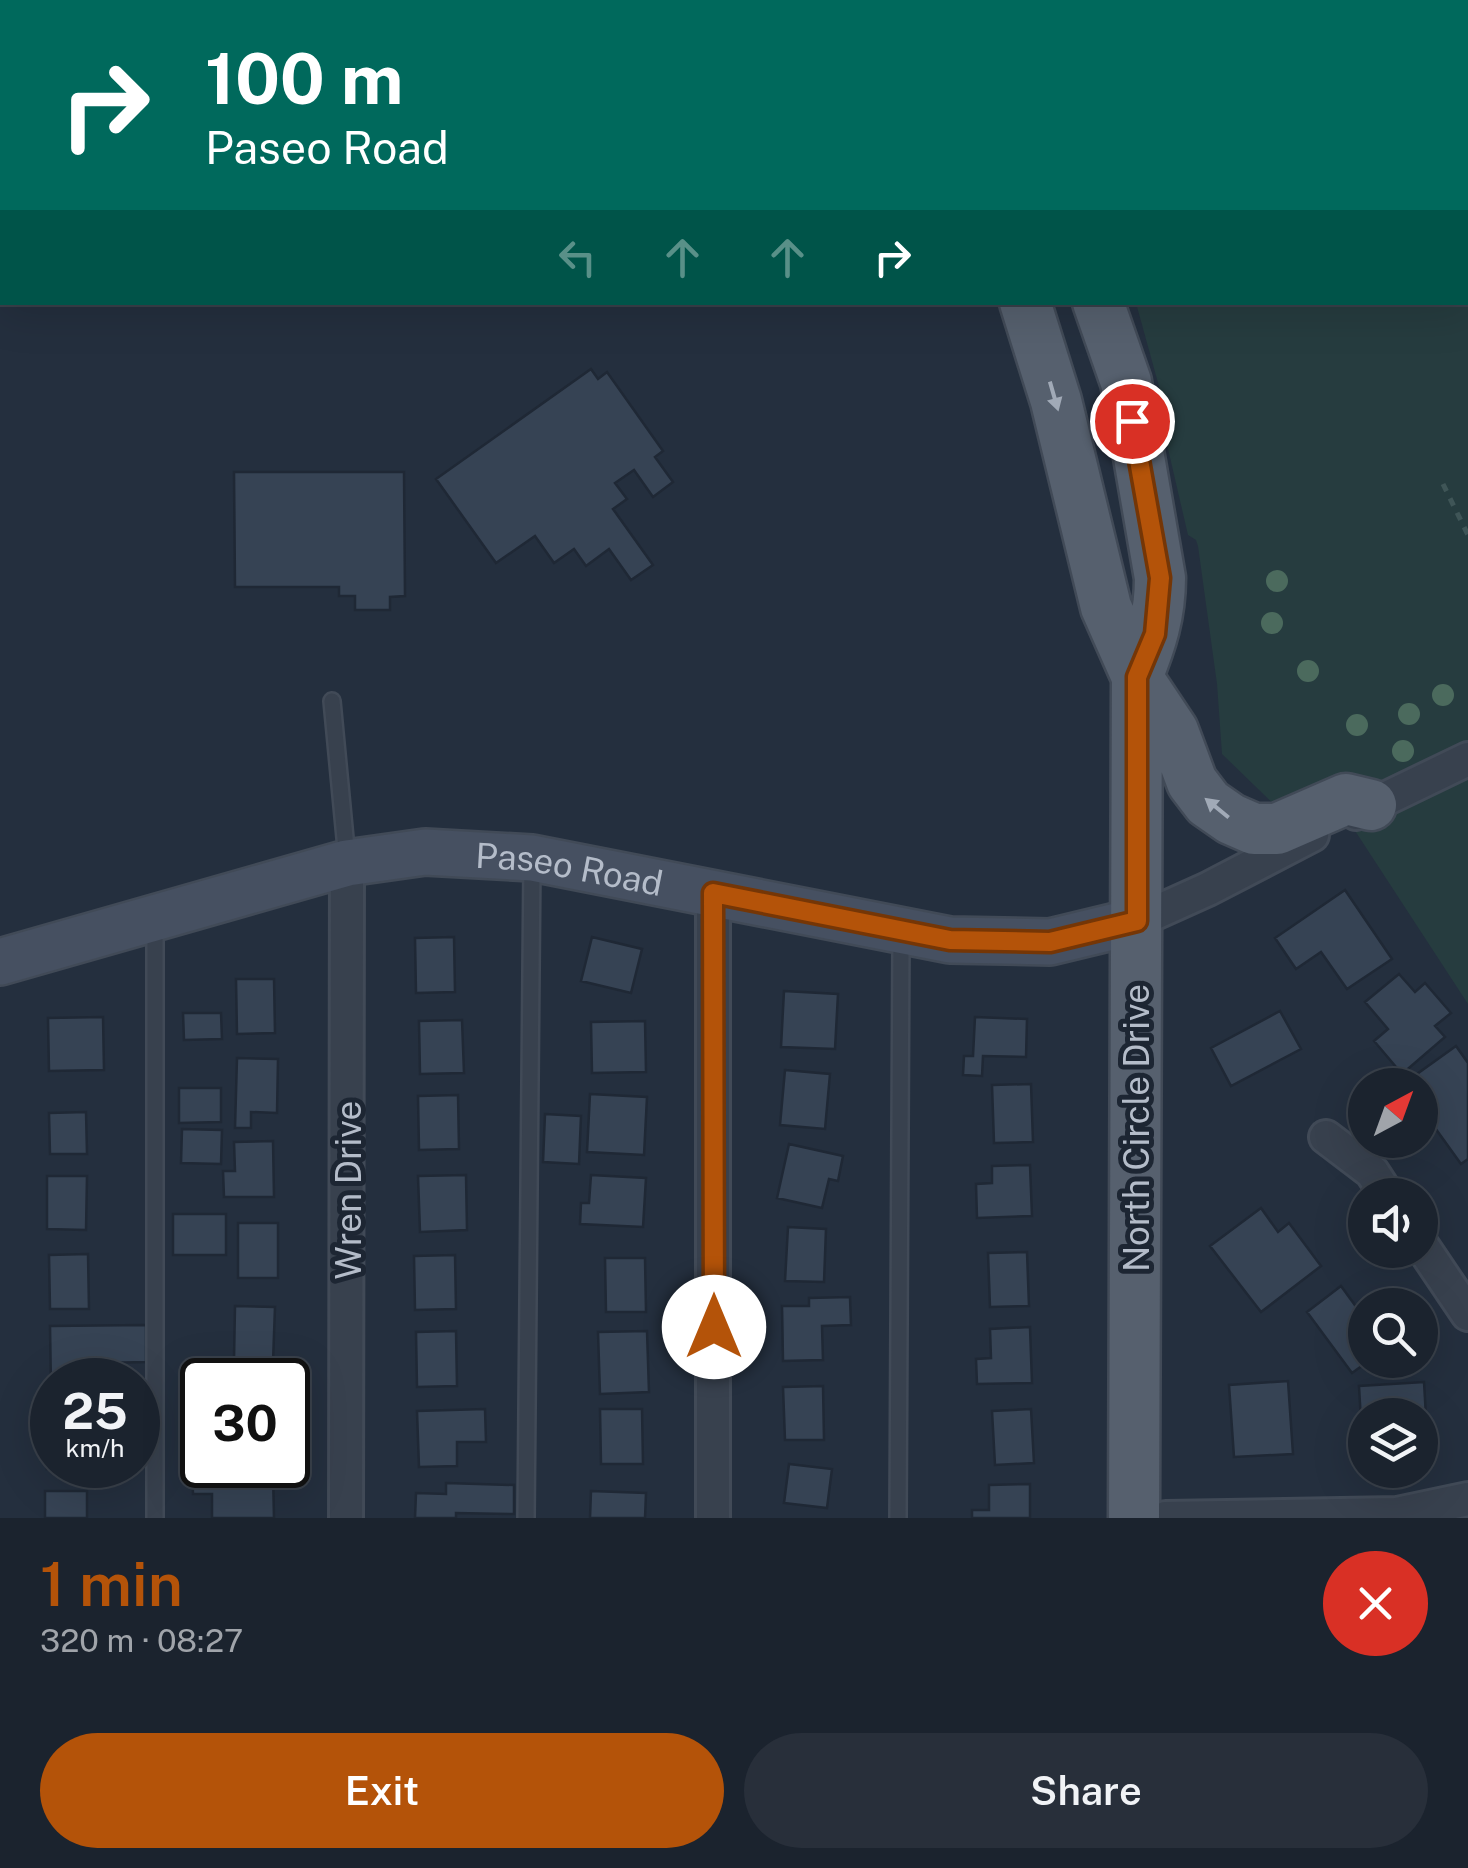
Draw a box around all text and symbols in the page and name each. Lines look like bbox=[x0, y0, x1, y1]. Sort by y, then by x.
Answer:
text: 100 m bbox=[205, 37, 403, 120]
icon: right bbox=[40, 40, 170, 170]
text: Paseo Road bbox=[205, 121, 449, 174]
icon: left bbox=[550, 230, 605, 285]
icon: ahead bbox=[655, 230, 710, 285]
icon: ahead bbox=[760, 230, 815, 285]
icon: right bbox=[865, 230, 920, 285]
pin bbox=[1090, 379, 1175, 464]
one-way arrow bbox=[1047, 381, 1062, 411]
icon: arrive bbox=[1105, 394, 1160, 449]
one-way arrow bbox=[1205, 797, 1230, 819]
street label: Paseo Road bbox=[474, 834, 667, 904]
street label: North Circle Drive bbox=[1116, 984, 1157, 1272]
north arrow bbox=[1348, 1068, 1438, 1158]
map controls bbox=[1348, 1068, 1438, 1488]
street label: Wren Drive bbox=[328, 1101, 369, 1279]
button: sound bbox=[1348, 1178, 1438, 1268]
position arrow bbox=[662, 1275, 766, 1379]
button: search bbox=[1348, 1288, 1438, 1378]
speed limit sign: 30 bbox=[180, 1358, 310, 1488]
text: 25 bbox=[62, 1381, 128, 1440]
button: layers bbox=[1348, 1398, 1438, 1488]
text: km/h bbox=[66, 1433, 124, 1463]
text: 1 min bbox=[40, 1549, 183, 1620]
button: close bbox=[1323, 1551, 1428, 1656]
text: 320 m · 08:27 bbox=[40, 1622, 243, 1659]
button: Exit bbox=[40, 1733, 724, 1848]
button: Share bbox=[744, 1733, 1428, 1848]

